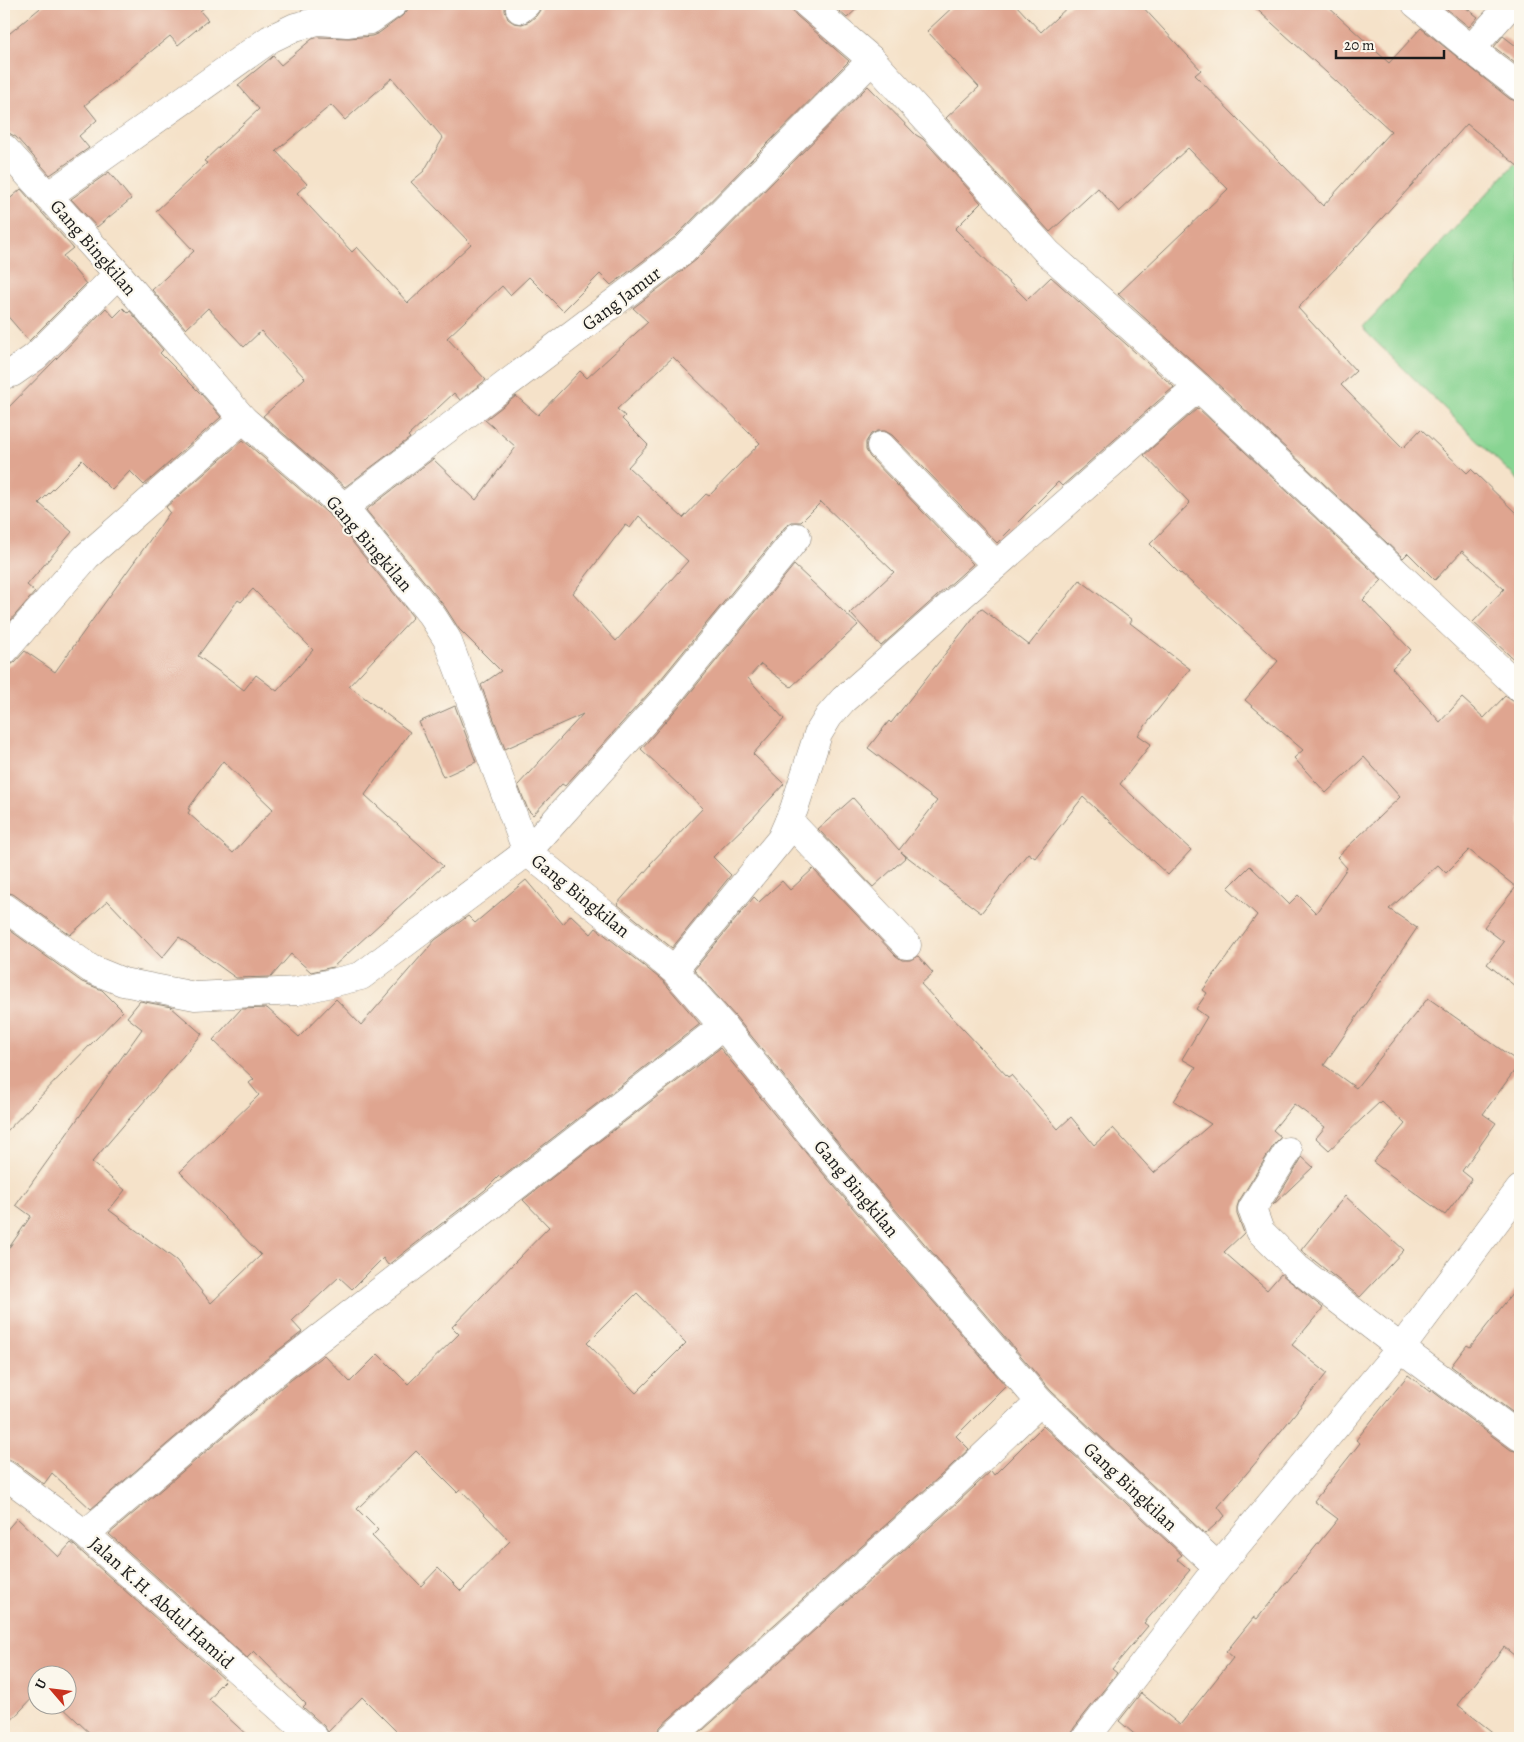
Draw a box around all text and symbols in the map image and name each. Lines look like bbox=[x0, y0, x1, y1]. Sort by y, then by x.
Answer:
scale bar bbox=[1336, 28, 1444, 60]
text: 20 m bbox=[1344, 35, 1375, 55]
street label: Gang Bingkilan bbox=[44, 194, 142, 302]
street label: Gang Jamur bbox=[577, 260, 667, 337]
street label: Gang Bingkilan bbox=[320, 490, 418, 598]
street label: Gang Bingkilan bbox=[525, 848, 635, 944]
street label: Gang Bingkilan bbox=[808, 1134, 905, 1243]
street label: Gang Bingkilan bbox=[1078, 1436, 1183, 1537]
street label: Jalan K.H. Abdul Hamid bbox=[83, 1531, 240, 1675]
north arrow bbox=[28, 1664, 78, 1714]
text: U bbox=[30, 1676, 52, 1693]

